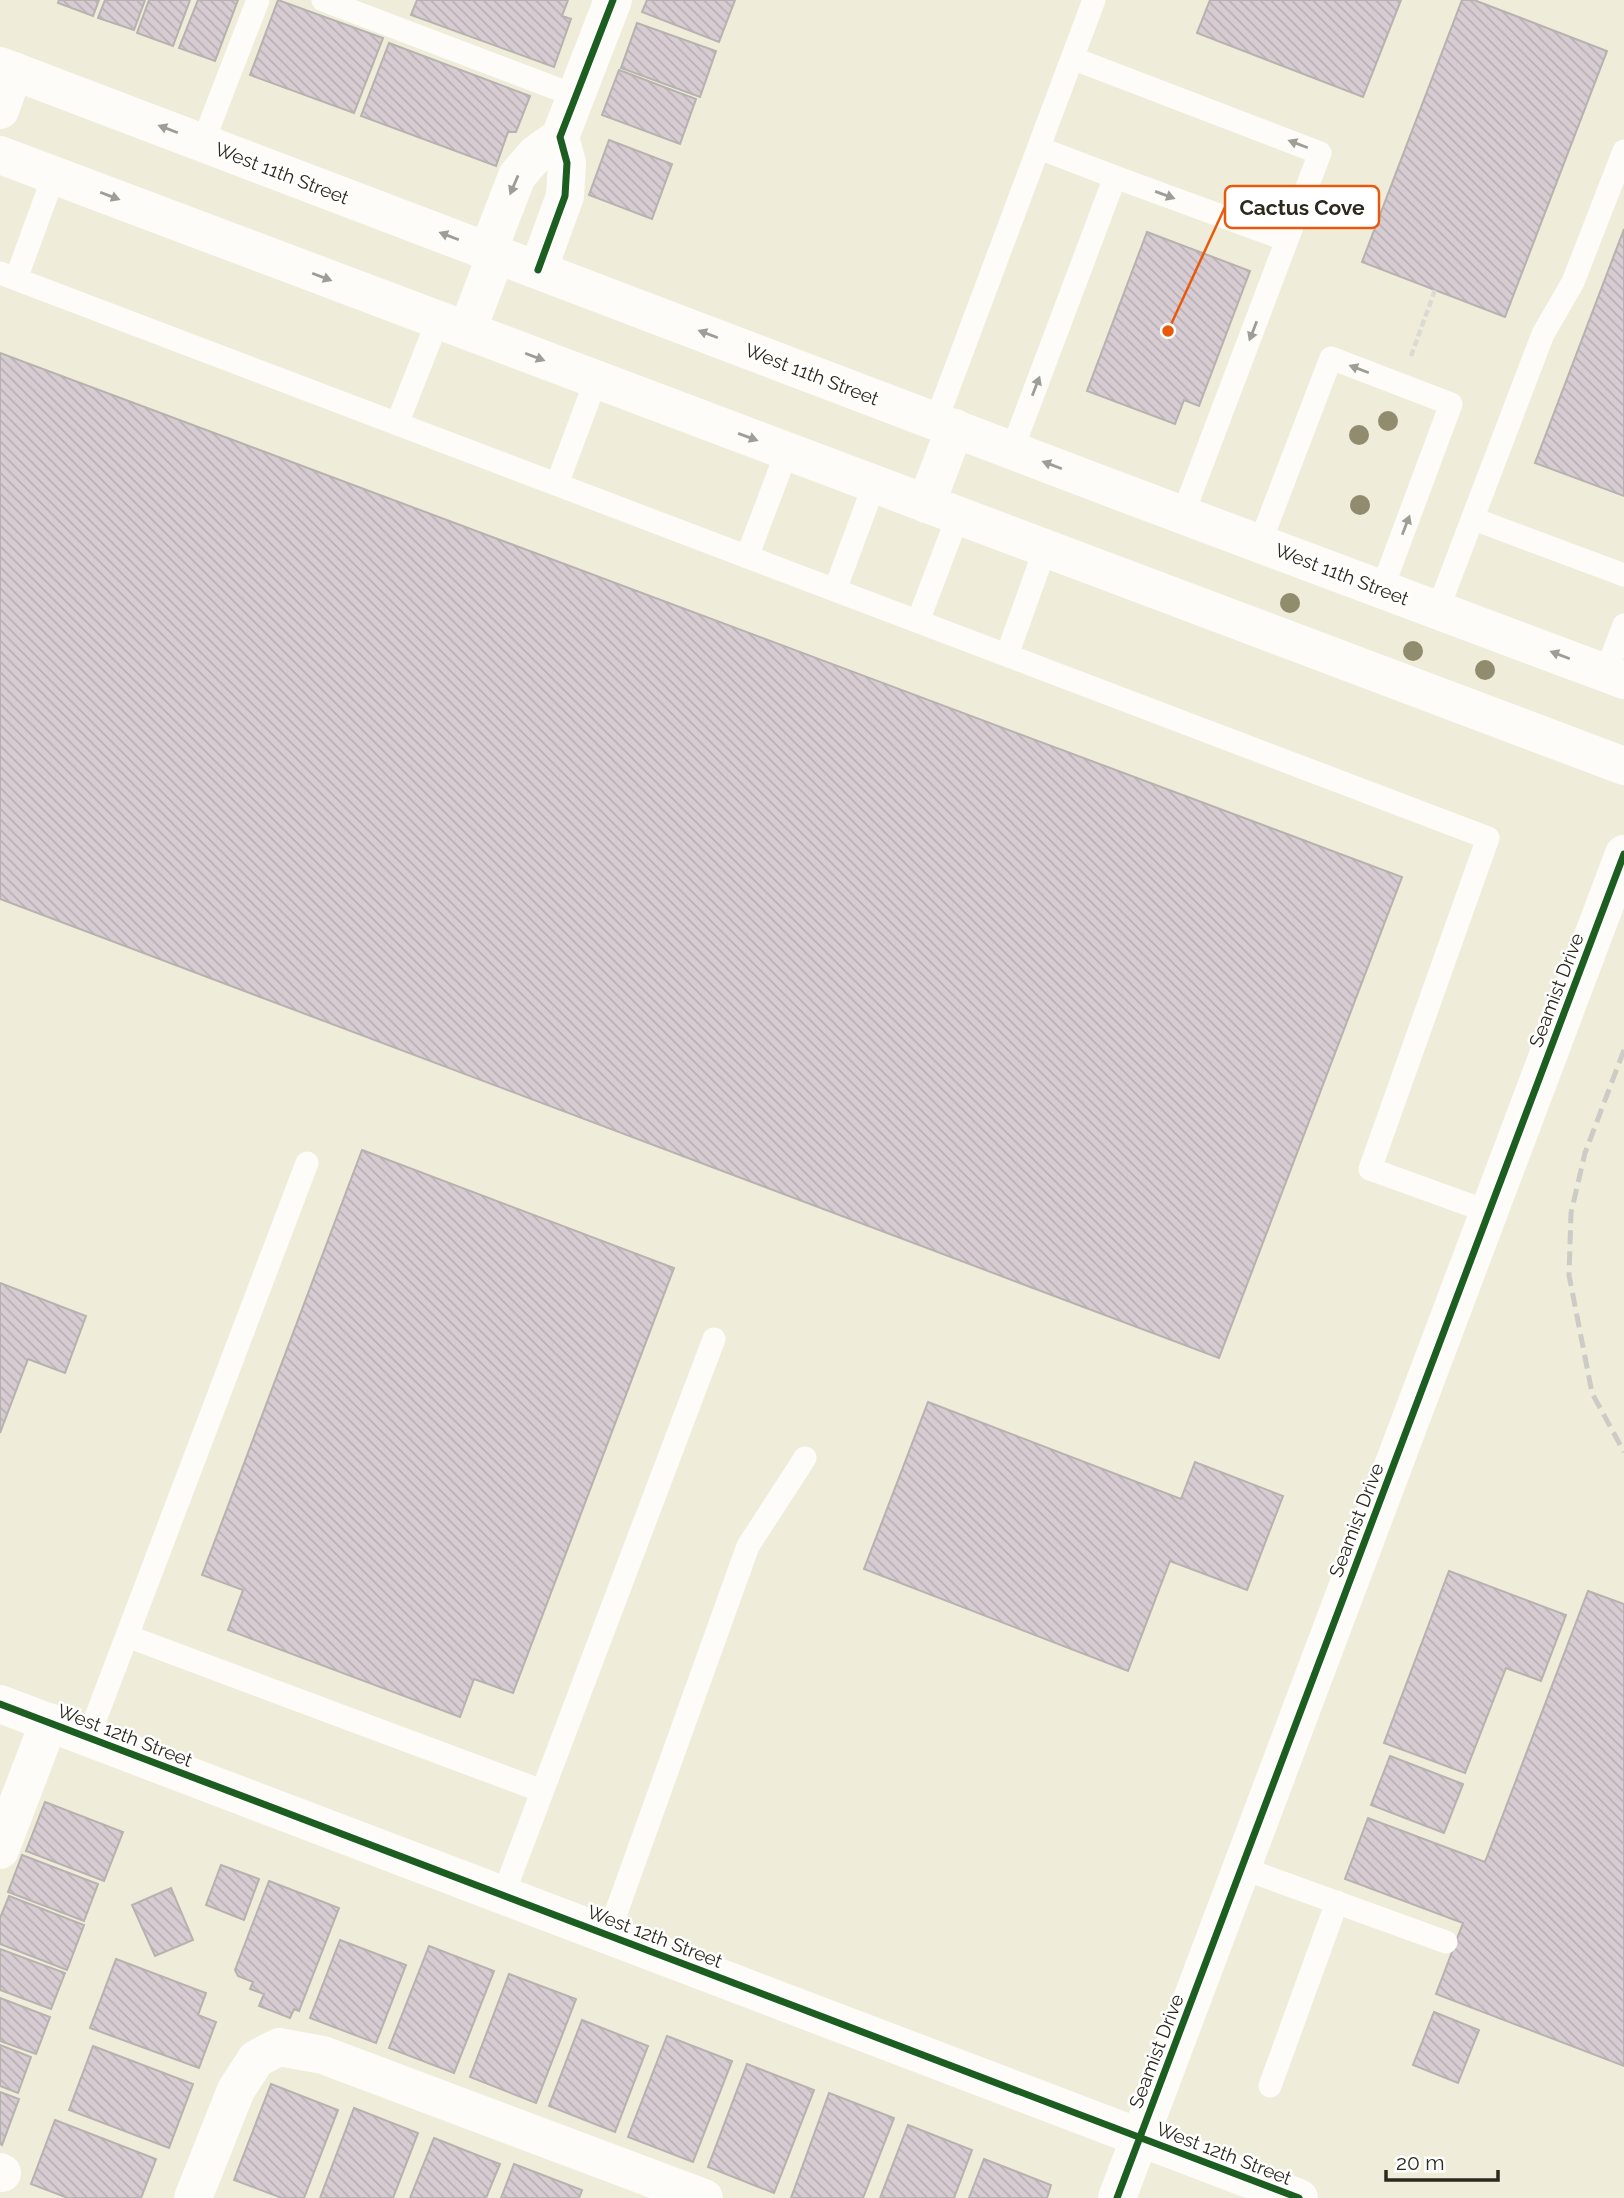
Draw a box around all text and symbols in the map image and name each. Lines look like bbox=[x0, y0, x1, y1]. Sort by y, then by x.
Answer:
one-way arrow bbox=[157, 124, 178, 135]
street label: West 11th Street bbox=[212, 137, 353, 209]
one-way arrow bbox=[1287, 139, 1308, 150]
one-way arrow bbox=[508, 175, 520, 195]
callout: Cactus Cove bbox=[1225, 186, 1379, 228]
one-way arrow bbox=[1155, 190, 1176, 201]
one-way arrow bbox=[99, 191, 120, 202]
text: Cactus Cove bbox=[1239, 195, 1365, 220]
one-way arrow bbox=[439, 231, 460, 242]
one-way arrow bbox=[312, 271, 333, 282]
one-way arrow bbox=[1247, 321, 1258, 342]
one-way arrow bbox=[697, 329, 718, 340]
street label: West 11th Street bbox=[742, 338, 883, 410]
one-way arrow bbox=[525, 352, 546, 363]
one-way arrow bbox=[1348, 363, 1369, 374]
one-way arrow bbox=[1031, 375, 1042, 396]
one-way arrow bbox=[738, 432, 759, 443]
one-way arrow bbox=[1041, 459, 1062, 470]
one-way arrow bbox=[1400, 515, 1411, 536]
street label: West 11th Street bbox=[1272, 538, 1413, 610]
one-way arrow bbox=[1550, 650, 1571, 661]
street label: Seamist Drive bbox=[1524, 930, 1588, 1050]
street label: Seamist Drive bbox=[1324, 1460, 1388, 1580]
street label: West 12th Street bbox=[54, 1699, 196, 1771]
street label: West 12th Street bbox=[584, 1900, 726, 1972]
street label: Seamist Drive bbox=[1124, 1991, 1188, 2111]
street label: West 12th Street bbox=[1153, 2117, 1295, 2189]
scale bar bbox=[1386, 2138, 1498, 2182]
text: 20 m bbox=[1396, 2150, 1444, 2175]

